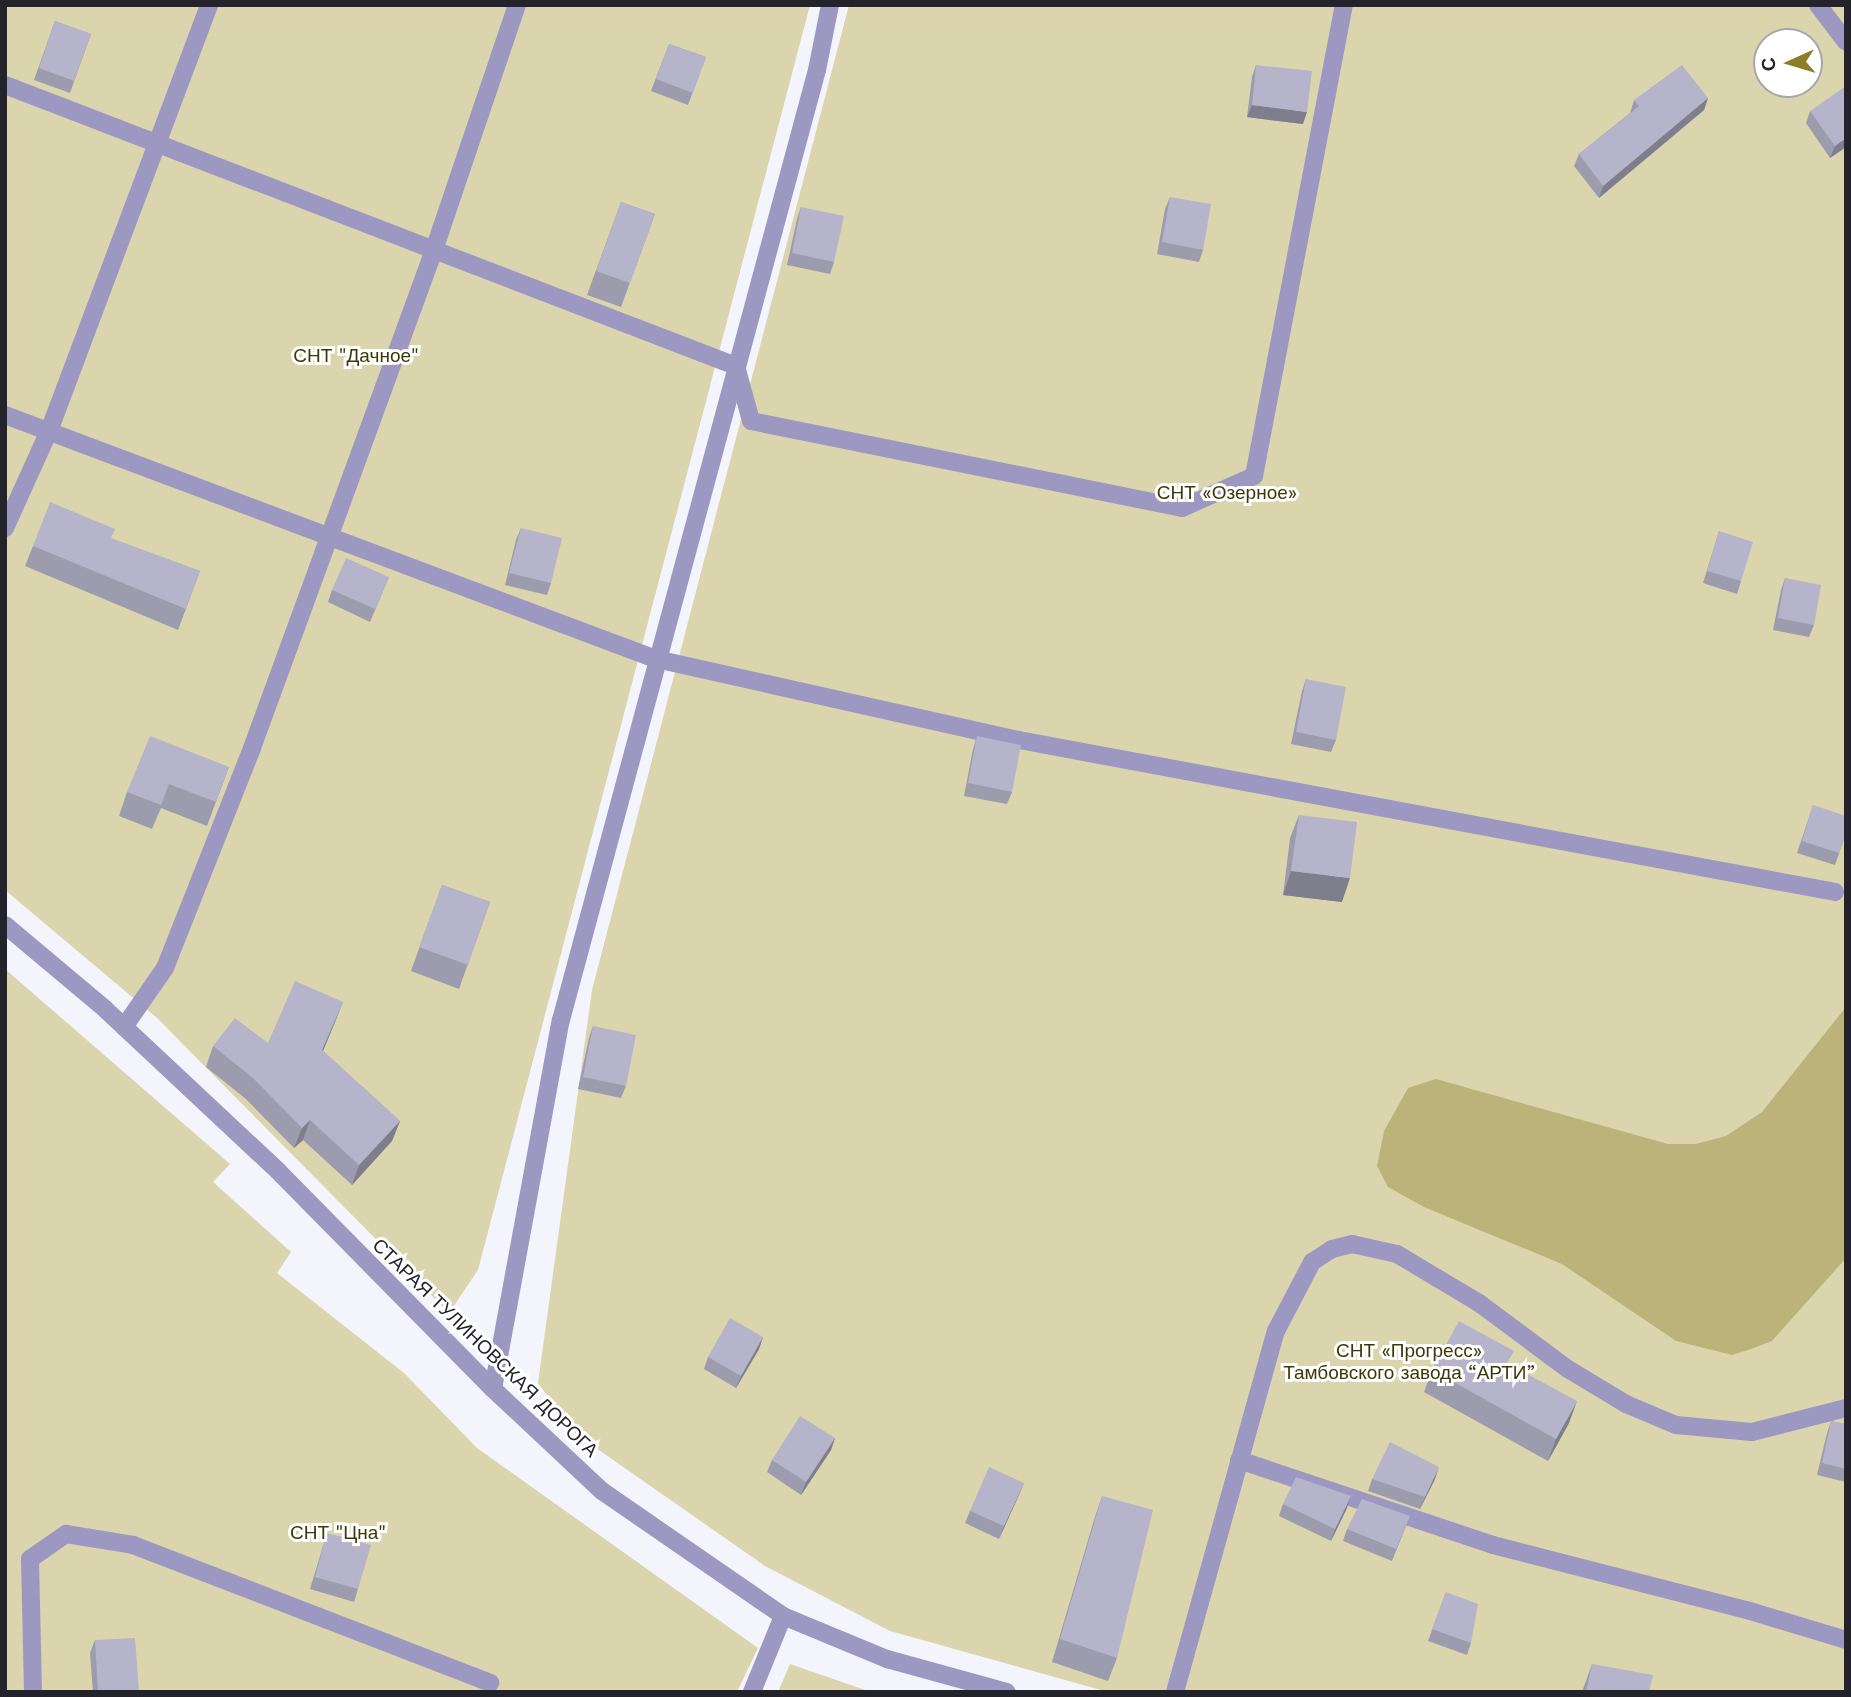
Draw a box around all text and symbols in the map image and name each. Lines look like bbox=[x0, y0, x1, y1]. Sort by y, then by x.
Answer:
north arrow bbox=[1753, 28, 1823, 98]
text: С bbox=[1757, 57, 1780, 72]
park label: СНТ "Дачное" bbox=[293, 345, 419, 367]
park label: СНТ «Озерное» bbox=[1157, 482, 1297, 504]
street label: СТАРАЯ ТУЛИНОВСКАЯ ДОРОГА bbox=[367, 1234, 603, 1462]
park label: СНТ «Прогресс» Тамбовского завода “АРТИ” bbox=[1283, 1340, 1535, 1384]
park label: СНТ "Цна" bbox=[290, 1522, 386, 1544]

